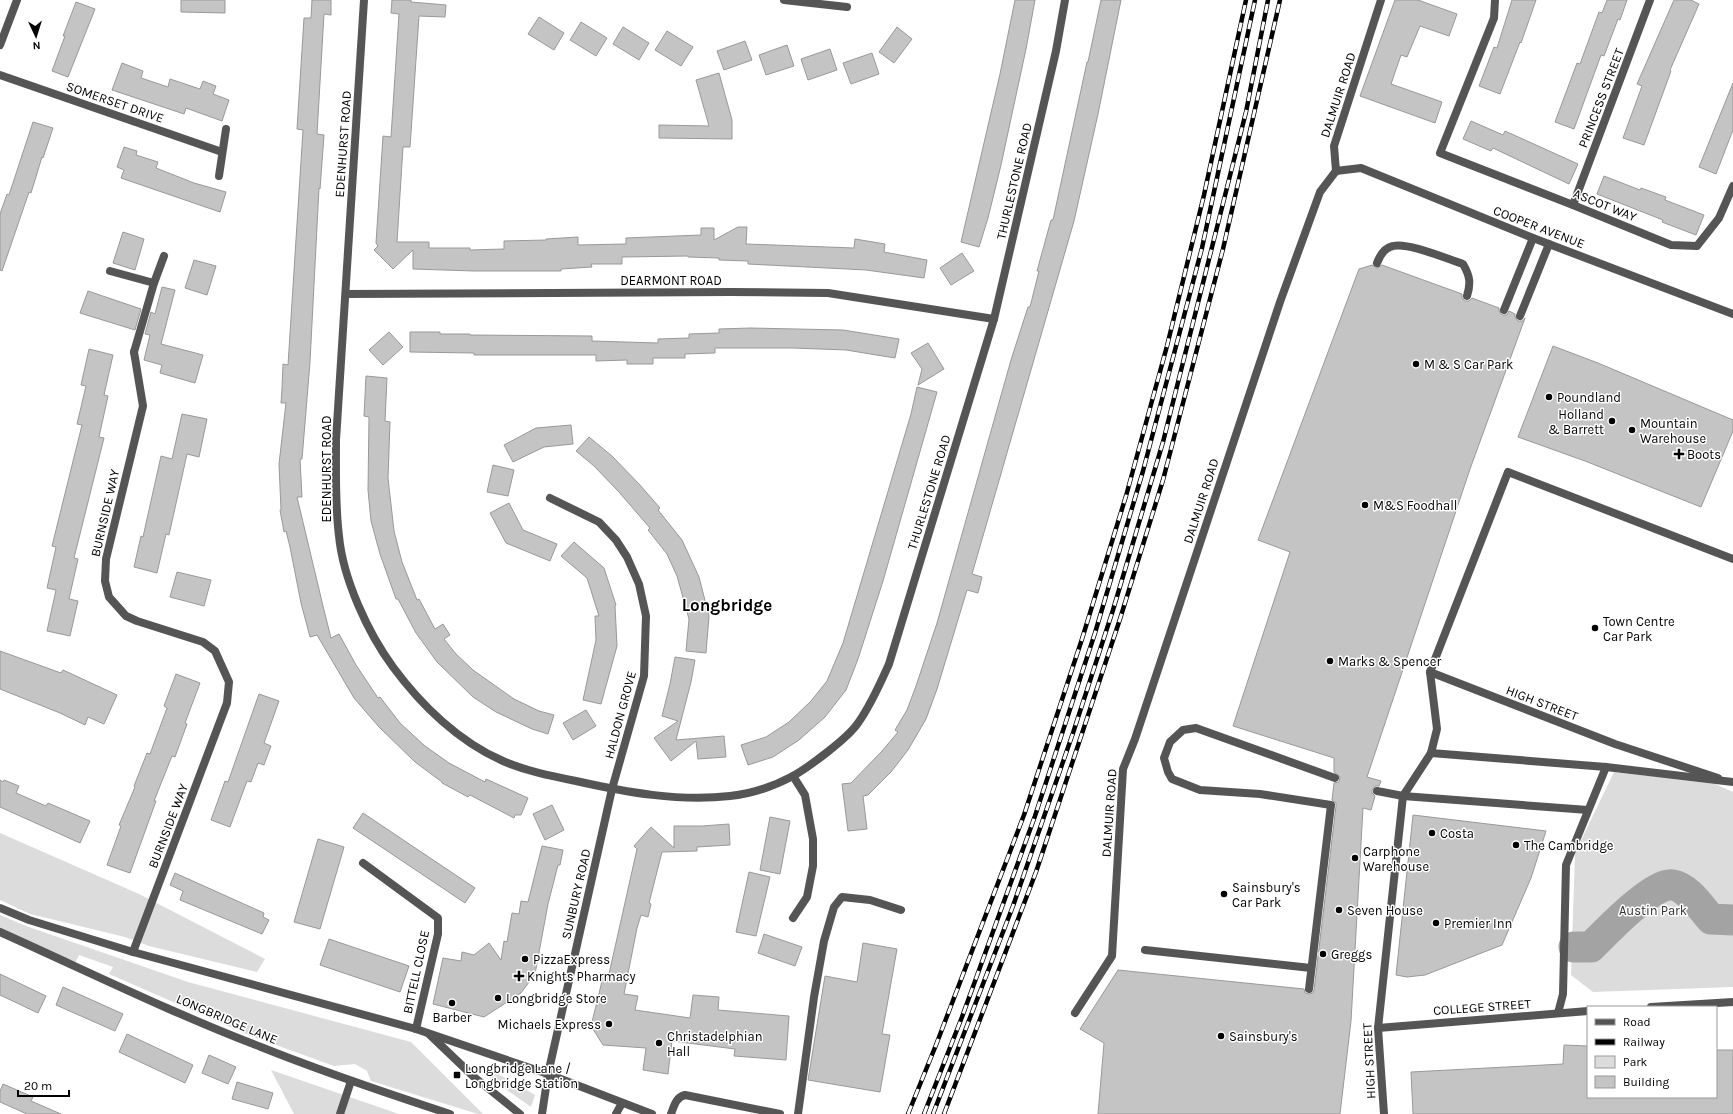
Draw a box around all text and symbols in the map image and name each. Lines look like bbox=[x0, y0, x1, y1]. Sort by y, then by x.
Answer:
north arrow bbox=[16, 16, 56, 56]
text: N bbox=[32, 39, 41, 52]
street label: PRINCESS STREET bbox=[1575, 46, 1627, 150]
street label: DALMUIR ROAD bbox=[1317, 50, 1359, 140]
street label: SOMERSET DRIVE bbox=[64, 78, 166, 126]
street label: EDENHURST ROAD bbox=[332, 90, 354, 198]
street label: THURLESTONE ROAD bbox=[993, 121, 1035, 241]
street label: ASCOT WAY bbox=[1571, 186, 1639, 224]
street label: COOPER AVENUE bbox=[1491, 203, 1587, 251]
street label: DEARMONT ROAD bbox=[620, 273, 722, 288]
place label: M & S Car Park bbox=[1424, 357, 1513, 372]
marker: M & S Car Park bbox=[1411, 359, 1421, 369]
place label: Poundland bbox=[1557, 390, 1621, 405]
marker: Poundland bbox=[1544, 392, 1554, 402]
place label: Holland & Barrett bbox=[1548, 407, 1604, 437]
street label: EDENHURST ROAD bbox=[319, 415, 334, 523]
marker: Holland & Barrett bbox=[1607, 416, 1617, 426]
place label: Mountain Warehouse bbox=[1640, 416, 1706, 446]
marker: Mountain Warehouse bbox=[1627, 425, 1637, 435]
street label: THURLESTONE ROAD bbox=[904, 433, 954, 551]
place label: Boots bbox=[1687, 447, 1721, 462]
marker: Boots bbox=[1674, 449, 1684, 459]
street label: DALMUIR ROAD bbox=[1180, 456, 1222, 546]
street label: BURNSIDE WAY bbox=[88, 468, 122, 558]
place label: M&S Foodhall bbox=[1373, 498, 1458, 513]
marker: M&S Foodhall bbox=[1360, 500, 1370, 510]
district label: Longbridge bbox=[682, 595, 772, 615]
place label: Town Centre Car Park bbox=[1603, 614, 1675, 644]
marker: Town Centre Car Park bbox=[1590, 623, 1600, 633]
place label: Marks & Spencer bbox=[1338, 654, 1441, 669]
marker: Marks & Spencer bbox=[1325, 656, 1335, 666]
street label: HALDON GROVE bbox=[601, 669, 639, 761]
street label: HIGH STREET bbox=[1504, 682, 1581, 724]
street label: DALMUIR ROAD bbox=[1098, 768, 1120, 858]
street label: BURNSIDE WAY bbox=[145, 782, 191, 870]
place label: Costa bbox=[1440, 826, 1474, 841]
marker: Costa bbox=[1427, 828, 1437, 838]
place label: The Cambridge bbox=[1524, 838, 1614, 853]
marker: The Cambridge bbox=[1511, 840, 1521, 850]
place label: Carphone Warehouse bbox=[1363, 844, 1429, 874]
street label: SUNBURY ROAD bbox=[558, 847, 594, 941]
marker: Carphone Warehouse bbox=[1350, 853, 1360, 863]
place label: Sainsbury's Car Park bbox=[1232, 880, 1301, 910]
marker: Sainsbury's Car Park bbox=[1219, 889, 1229, 899]
place label: Seven House bbox=[1347, 903, 1423, 918]
park label: Austin Park bbox=[1619, 903, 1687, 918]
marker: Seven House bbox=[1334, 905, 1344, 915]
place label: Premier Inn bbox=[1444, 916, 1512, 931]
marker: Premier Inn bbox=[1431, 918, 1441, 928]
street label: BITTELL CLOSE bbox=[400, 929, 432, 1015]
place label: Greggs bbox=[1331, 947, 1372, 962]
marker: Greggs bbox=[1318, 949, 1328, 959]
place label: PizzaExpress bbox=[533, 952, 610, 967]
marker: PizzaExpress bbox=[520, 954, 530, 964]
place label: Knights Pharmacy bbox=[527, 969, 636, 984]
marker: Knights Pharmacy bbox=[514, 971, 524, 981]
street label: LONGBRIDGE LANE bbox=[174, 991, 280, 1047]
place label: Longbridge Store bbox=[506, 991, 607, 1006]
marker: Longbridge Store bbox=[493, 993, 503, 1003]
street label: COLLEGE STREET bbox=[1433, 996, 1532, 1018]
marker: Barber bbox=[447, 998, 457, 1008]
legend bbox=[1587, 1006, 1717, 1098]
place label: Barber bbox=[432, 1010, 472, 1025]
text: Road bbox=[1623, 1015, 1651, 1029]
place label: Michaels Express bbox=[498, 1017, 601, 1032]
marker: Michaels Express bbox=[604, 1019, 614, 1029]
street label: HIGH STREET bbox=[1359, 1022, 1378, 1099]
place label: Christadelphian Hall bbox=[667, 1029, 763, 1059]
place label: Sainsbury's bbox=[1229, 1029, 1298, 1044]
marker: Sainsbury's bbox=[1216, 1031, 1226, 1041]
text: Railway bbox=[1623, 1035, 1665, 1049]
marker: Christadelphian Hall bbox=[654, 1038, 664, 1048]
text: Park bbox=[1623, 1055, 1648, 1069]
place label: Longbridge Lane / Longbridge Station bbox=[465, 1061, 578, 1091]
marker: Longbridge Lane / Longbridge Station bbox=[452, 1070, 462, 1080]
scale bar bbox=[18, 1072, 69, 1098]
text: Building bbox=[1623, 1075, 1670, 1089]
text: 20 m bbox=[24, 1079, 52, 1093]

